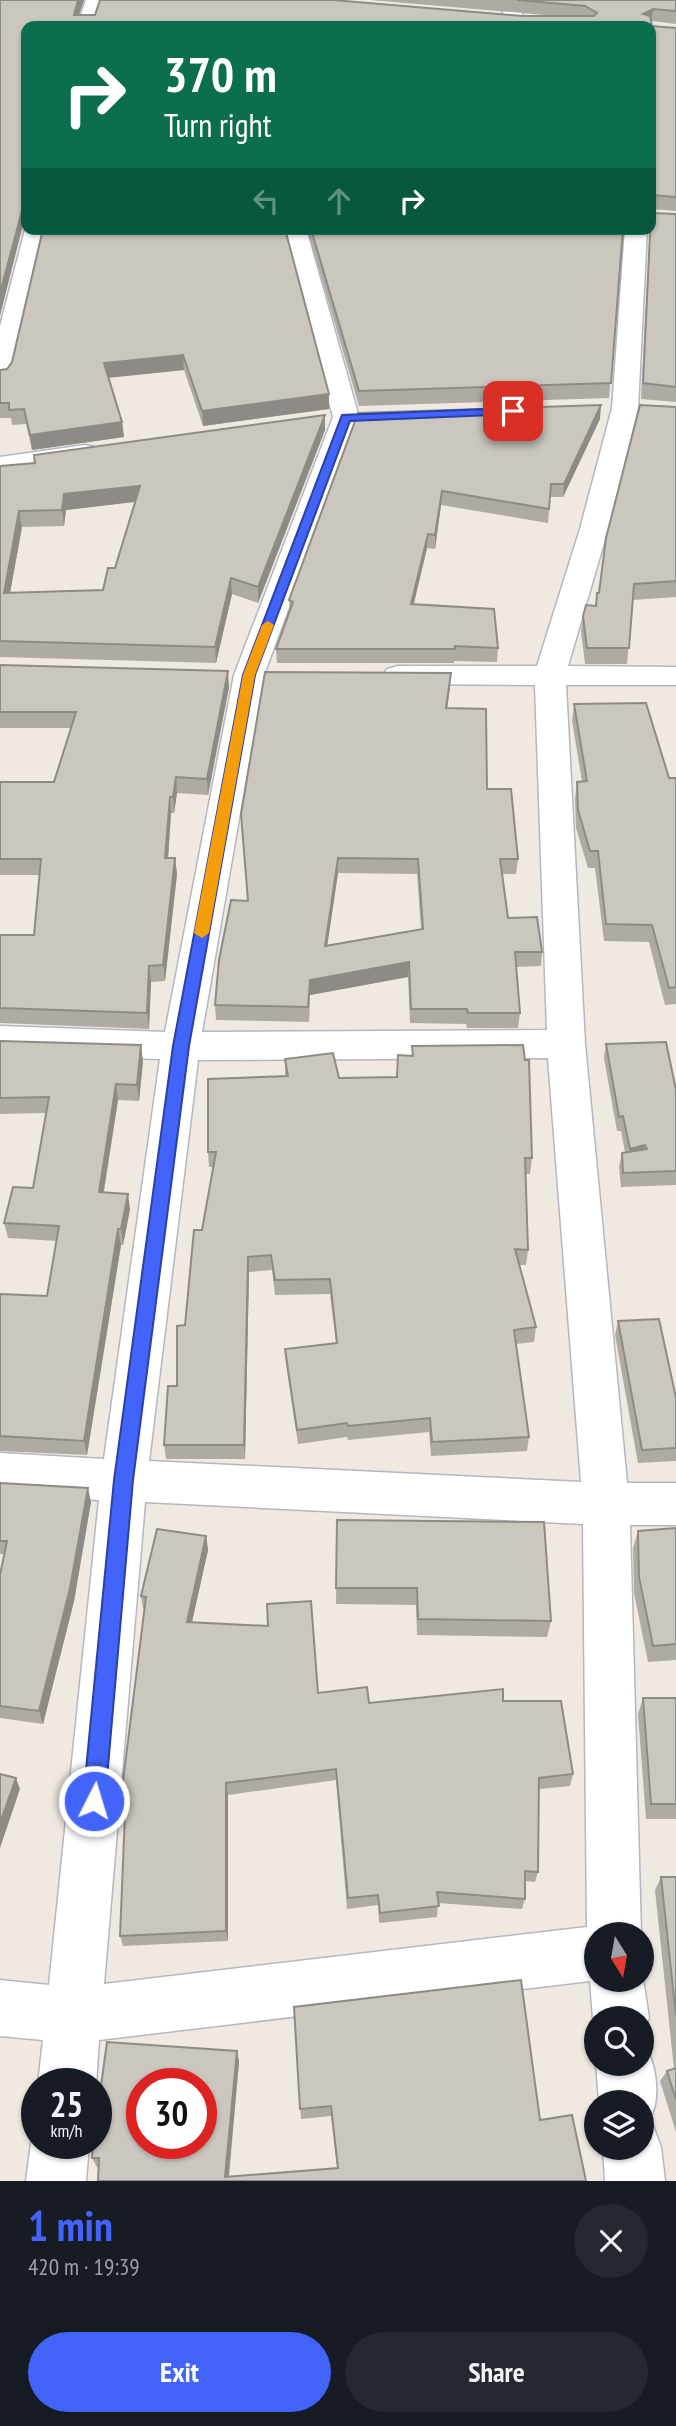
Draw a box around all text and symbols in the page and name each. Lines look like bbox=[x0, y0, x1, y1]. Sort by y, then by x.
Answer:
text: 370 m bbox=[164, 42, 277, 106]
icon: right bbox=[49, 49, 140, 140]
text: Turn right bbox=[164, 104, 272, 146]
icon: left bbox=[247, 182, 285, 220]
icon: ahead bbox=[320, 182, 358, 220]
icon: right bbox=[393, 182, 431, 220]
pin bbox=[483, 381, 543, 441]
icon: arrive bbox=[494, 392, 532, 430]
position arrow bbox=[57, 1764, 131, 1838]
north arrow bbox=[584, 1922, 654, 1992]
map controls bbox=[584, 1922, 654, 2160]
button: search bbox=[584, 2006, 654, 2076]
speed limit sign: 30 bbox=[126, 2068, 217, 2159]
text: 25 bbox=[50, 2081, 83, 2127]
button: layers bbox=[584, 2090, 654, 2160]
text: km/h bbox=[51, 2119, 82, 2142]
text: 1 min bbox=[28, 2198, 113, 2253]
button: close bbox=[574, 2204, 648, 2278]
text: 420 m · 19:39 bbox=[28, 2252, 140, 2281]
button: Exit bbox=[28, 2332, 331, 2412]
button: Share bbox=[345, 2332, 648, 2412]

